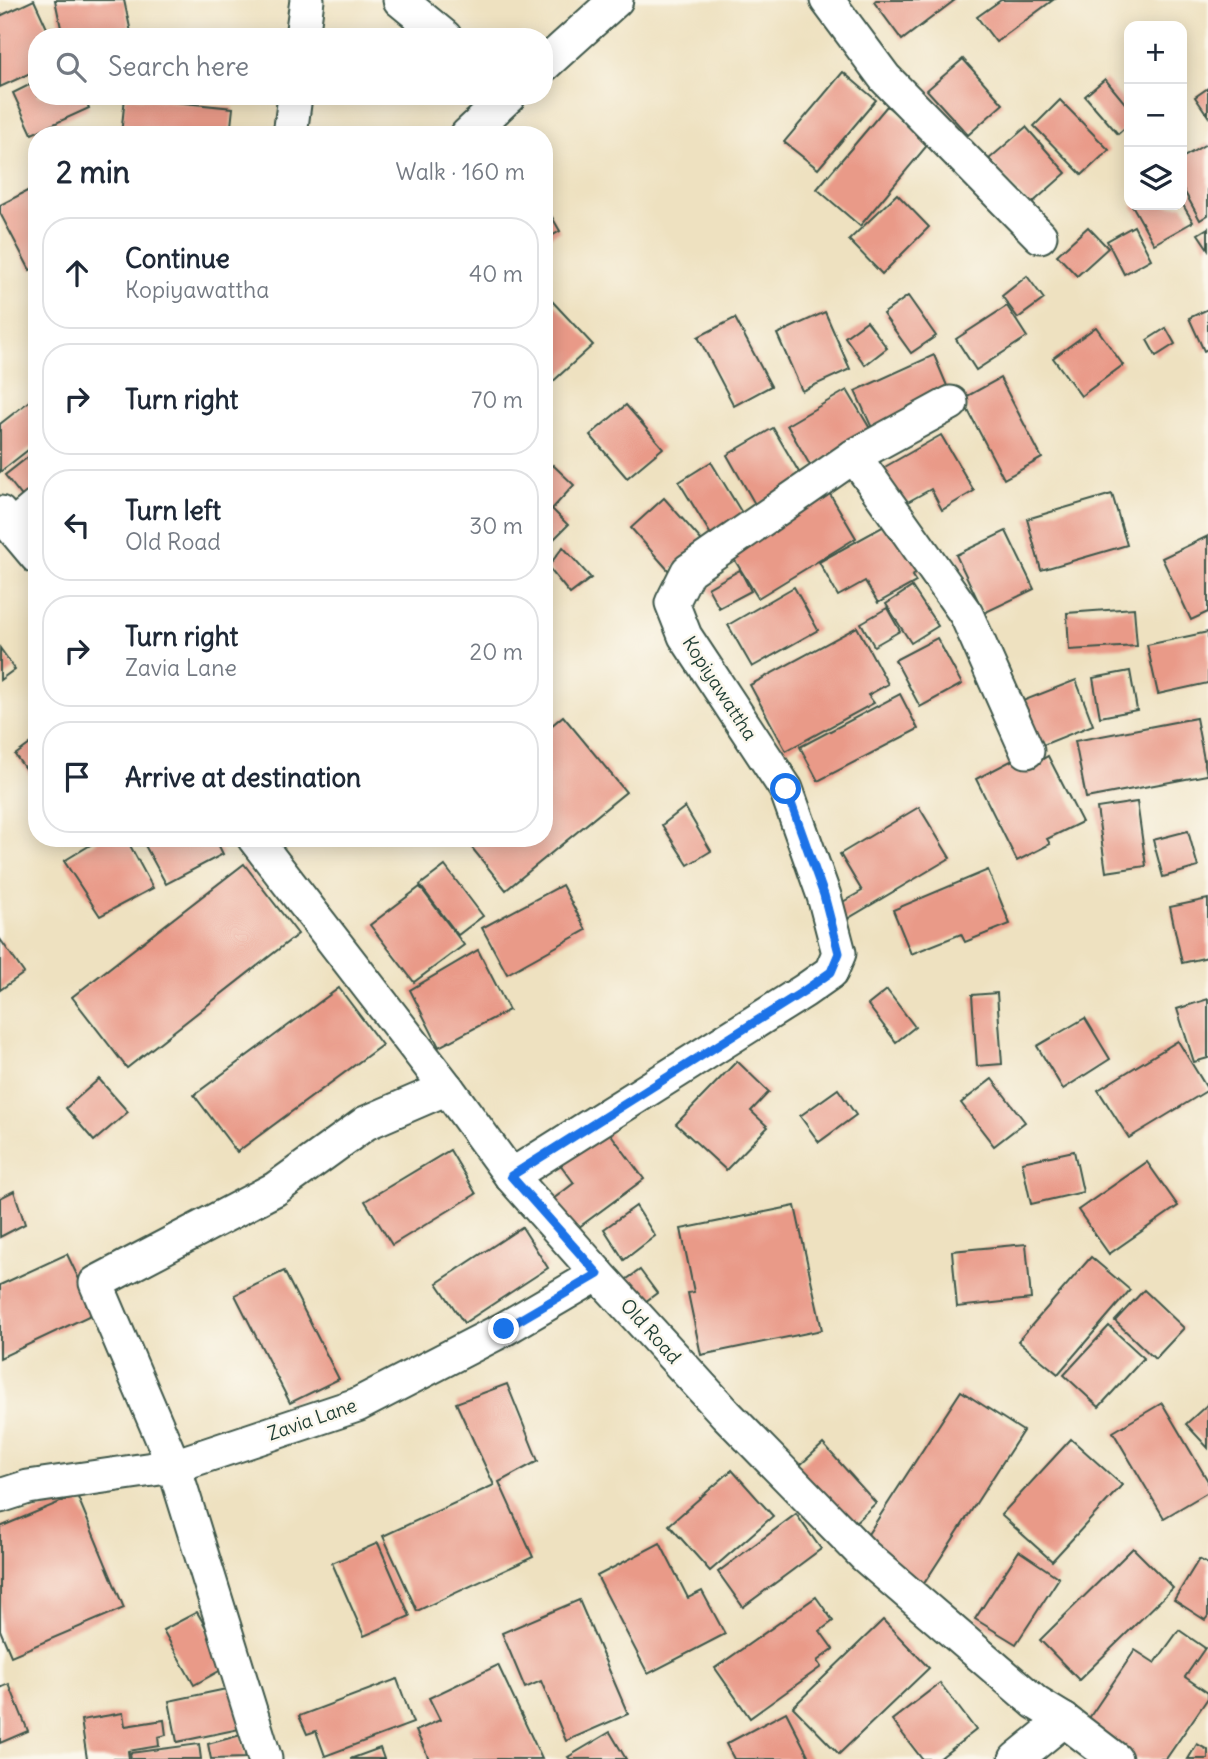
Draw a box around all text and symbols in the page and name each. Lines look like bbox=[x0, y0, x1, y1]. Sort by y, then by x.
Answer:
map controls bbox=[1124, 21, 1187, 210]
button: + bbox=[1124, 21, 1187, 84]
search box bbox=[28, 28, 553, 105]
icon: search bbox=[52, 48, 90, 86]
text: Search here bbox=[108, 50, 249, 83]
button: − bbox=[1124, 84, 1187, 147]
button: layers bbox=[1124, 147, 1187, 210]
text: 2 min bbox=[56, 153, 130, 191]
text: Walk · 160 m bbox=[396, 157, 525, 186]
text: Continue bbox=[125, 242, 230, 275]
icon: ahead bbox=[58, 254, 96, 292]
text: 40 m bbox=[469, 259, 523, 288]
text: Kopiyawattha bbox=[125, 275, 269, 304]
icon: right bbox=[58, 380, 96, 418]
text: Turn right bbox=[125, 383, 238, 416]
text: 70 m bbox=[471, 385, 523, 414]
text: Turn left bbox=[125, 494, 221, 527]
icon: left bbox=[58, 506, 96, 544]
text: 30 m bbox=[469, 511, 523, 540]
text: Old Road bbox=[125, 527, 221, 556]
text: Turn right bbox=[125, 620, 238, 653]
street label: Kopiyawattha bbox=[677, 631, 763, 745]
icon: right bbox=[58, 632, 96, 670]
text: 20 m bbox=[470, 637, 523, 666]
text: Zavia Lane bbox=[125, 653, 237, 682]
icon: arrive bbox=[58, 758, 96, 796]
text: Arrive at destination bbox=[125, 761, 361, 794]
route start bbox=[770, 773, 801, 804]
street label: Old Road bbox=[616, 1294, 686, 1368]
route end bbox=[488, 1313, 519, 1344]
street label: Zavia Lane bbox=[264, 1393, 360, 1445]

